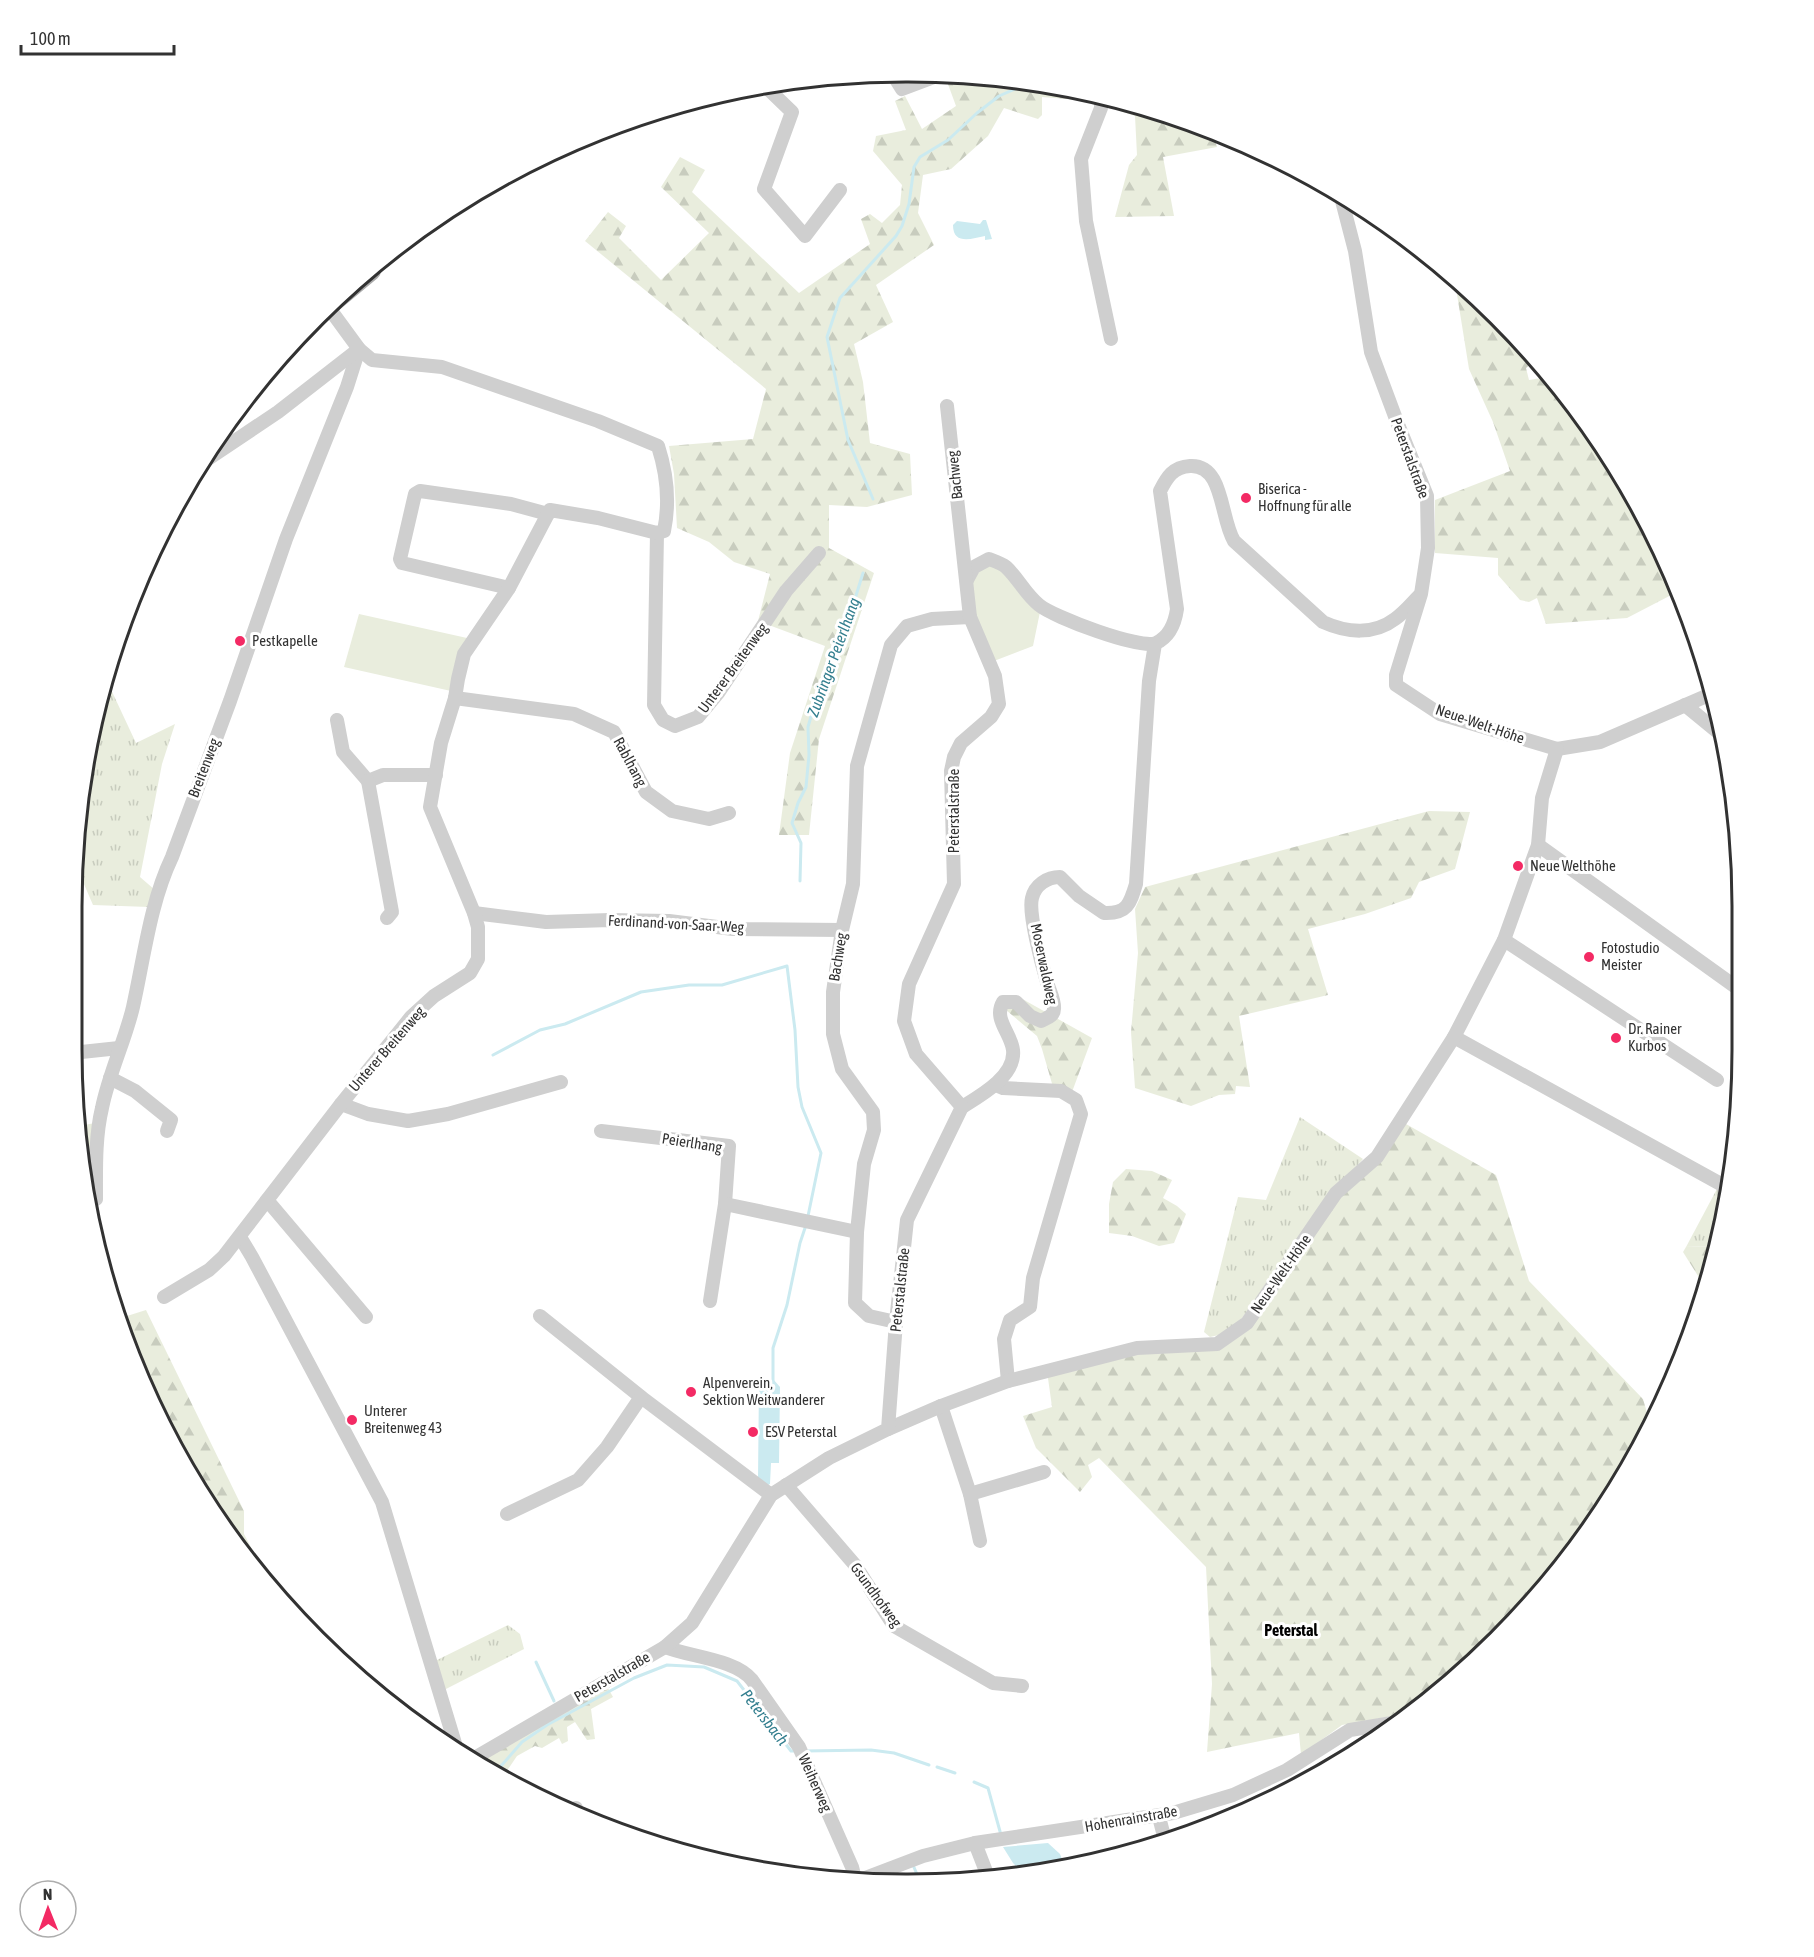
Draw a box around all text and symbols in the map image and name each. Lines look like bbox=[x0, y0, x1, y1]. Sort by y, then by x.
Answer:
scale bar bbox=[21, 18, 174, 56]
text: 100 m bbox=[30, 28, 71, 49]
street label: Peterstalstraße bbox=[1388, 415, 1433, 501]
street label: Bachweg bbox=[943, 449, 966, 500]
place label: Biserica - Hoffnung für alle bbox=[1258, 480, 1352, 514]
marker: Biserica - Hoffnung für alle bbox=[1239, 491, 1253, 505]
water label: Zubringer Peierlhang bbox=[803, 595, 864, 719]
street label: Unterer Breitenweg bbox=[694, 619, 771, 716]
place label: Pestkapelle bbox=[252, 632, 318, 649]
marker: Pestkapelle bbox=[233, 634, 247, 648]
street label: Neue-Welt-Höhe bbox=[1434, 700, 1527, 747]
street label: Rablhang bbox=[610, 734, 651, 790]
street label: Breitenweg bbox=[184, 735, 223, 800]
street label: Peterstalstraße bbox=[945, 769, 962, 853]
place label: Neue Welthöhe bbox=[1530, 857, 1616, 874]
marker: Neue Welthöhe bbox=[1511, 859, 1525, 873]
street label: Ferdinand-von-Saar-Weg bbox=[608, 911, 745, 936]
street label: Moserwaldweg bbox=[1028, 922, 1061, 1007]
street label: Bachweg bbox=[825, 931, 850, 982]
place label: Fotostudio Meister bbox=[1601, 939, 1660, 973]
marker: Fotostudio Meister bbox=[1582, 950, 1596, 964]
street label: Unterer Breitenweg bbox=[345, 1002, 428, 1095]
place label: Dr. Rainer Kurbos bbox=[1628, 1020, 1682, 1054]
marker: Dr. Rainer Kurbos bbox=[1609, 1031, 1623, 1045]
street label: Peierlhang bbox=[661, 1129, 724, 1156]
street label: Neue-Welt-Höhe bbox=[1247, 1231, 1314, 1317]
street label: Peterstalstraße bbox=[887, 1247, 912, 1333]
place label: Alpenverein, Sektion Weitwanderer bbox=[703, 1374, 825, 1408]
marker: Alpenverein, Sektion Weitwanderer bbox=[684, 1385, 698, 1399]
place label: Unterer Breitenweg 43 bbox=[364, 1402, 442, 1436]
marker: Unterer Breitenweg 43 bbox=[345, 1413, 359, 1427]
place label: ESV Peterstal bbox=[765, 1423, 837, 1440]
marker: ESV Peterstal bbox=[746, 1425, 760, 1439]
street label: Gsundhofweg bbox=[847, 1559, 906, 1631]
district label: Peterstal bbox=[1264, 1621, 1318, 1639]
street label: Peterstalstraße bbox=[571, 1648, 653, 1705]
water label: Petersbach bbox=[738, 1686, 792, 1749]
street label: Weiherweg bbox=[795, 1751, 836, 1815]
street label: Hohenrainstraße bbox=[1083, 1802, 1179, 1835]
north arrow bbox=[18, 1879, 78, 1939]
text: N bbox=[43, 1885, 53, 1903]

